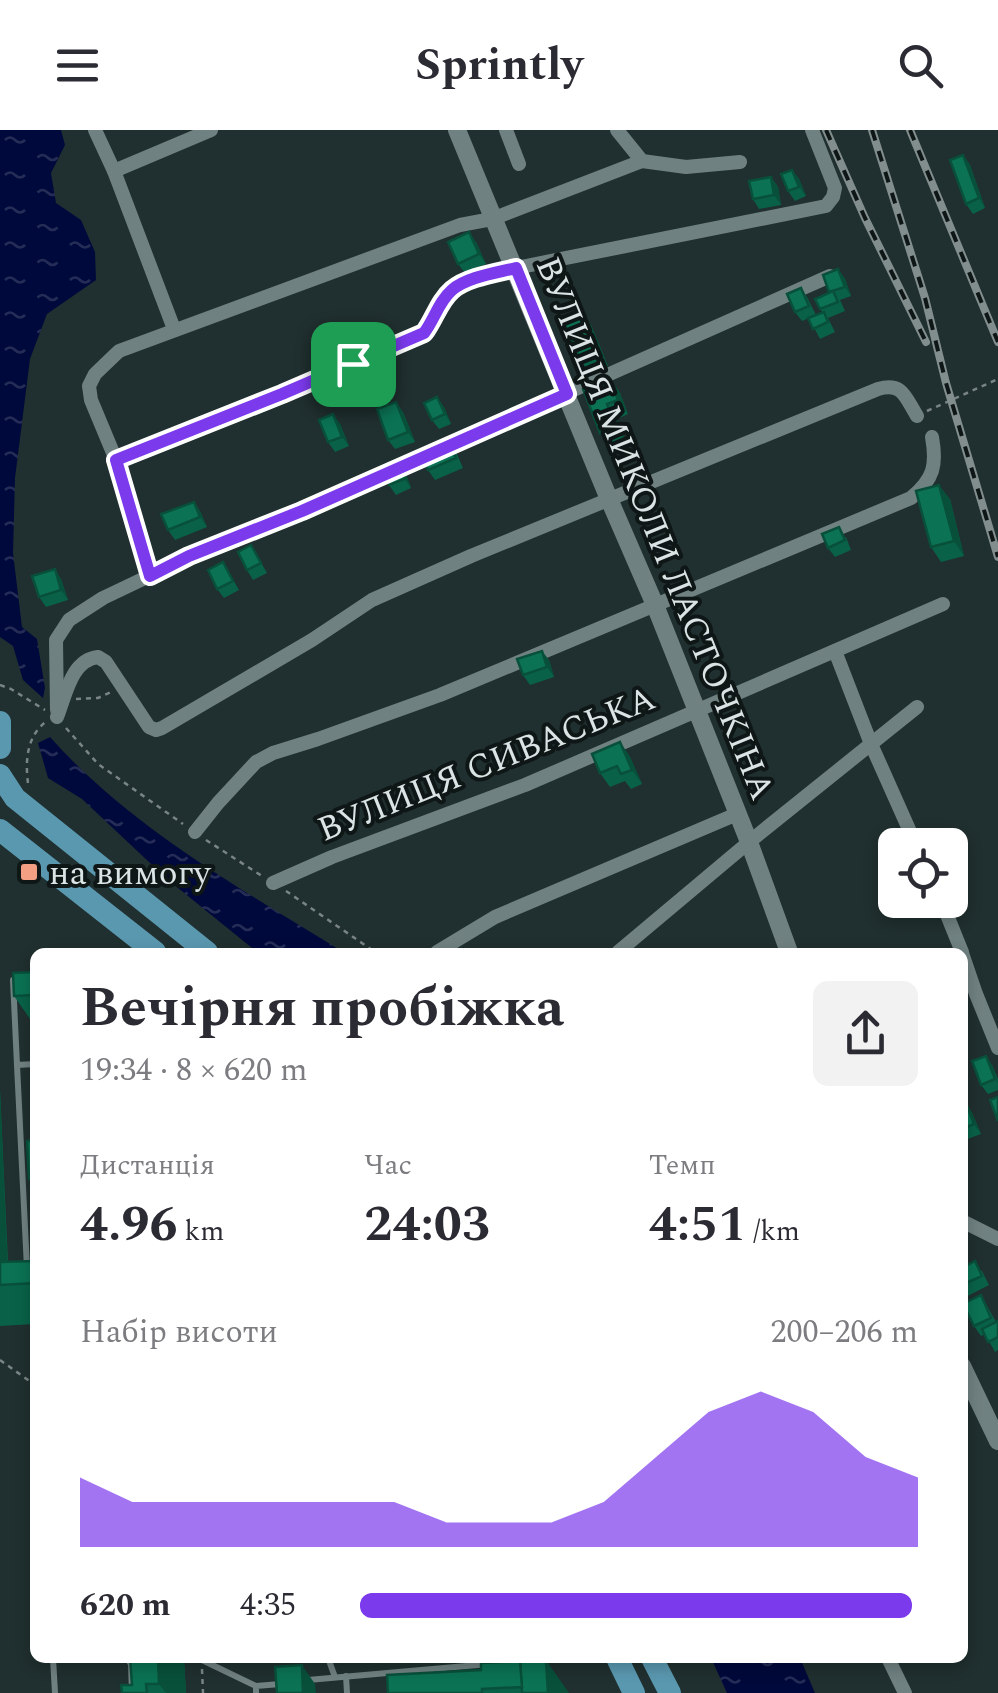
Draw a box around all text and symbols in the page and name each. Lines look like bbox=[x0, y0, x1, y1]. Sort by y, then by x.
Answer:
text: Sprintly bbox=[415, 31, 583, 100]
icon: menu bbox=[50, 38, 105, 93]
icon: search bbox=[893, 38, 948, 93]
street label: ВУЛИЦЯ МИКОЛИ ЛАСТОЧКІНА bbox=[521, 249, 788, 808]
pin bbox=[311, 322, 396, 407]
icon: arrive bbox=[326, 337, 381, 392]
street label: ВУЛИЦЯ СИВАСЬКА bbox=[310, 672, 664, 856]
map controls bbox=[878, 828, 968, 918]
button: locate bbox=[878, 828, 968, 918]
place label: на вимогу bbox=[49, 847, 212, 900]
marker: на вимогу bbox=[18, 861, 40, 883]
text: Вечірня пробіжка bbox=[80, 967, 564, 1050]
button: share bbox=[813, 981, 918, 1086]
text: 19:34 · 8 × 620 m bbox=[80, 1046, 308, 1095]
text: Дистанція bbox=[80, 1144, 215, 1187]
text: Час bbox=[364, 1144, 412, 1187]
text: Темп bbox=[649, 1144, 715, 1187]
text: 4.96 bbox=[80, 1187, 178, 1263]
text: 24:03 bbox=[364, 1187, 490, 1263]
text: 4:51 bbox=[649, 1187, 746, 1263]
text: km bbox=[178, 1210, 224, 1253]
text: /km bbox=[746, 1210, 800, 1253]
text: Набір висоти bbox=[80, 1308, 278, 1357]
text: 200–206 m bbox=[770, 1308, 918, 1357]
text: 620 m bbox=[80, 1581, 171, 1630]
text: 4:35 bbox=[240, 1581, 296, 1630]

